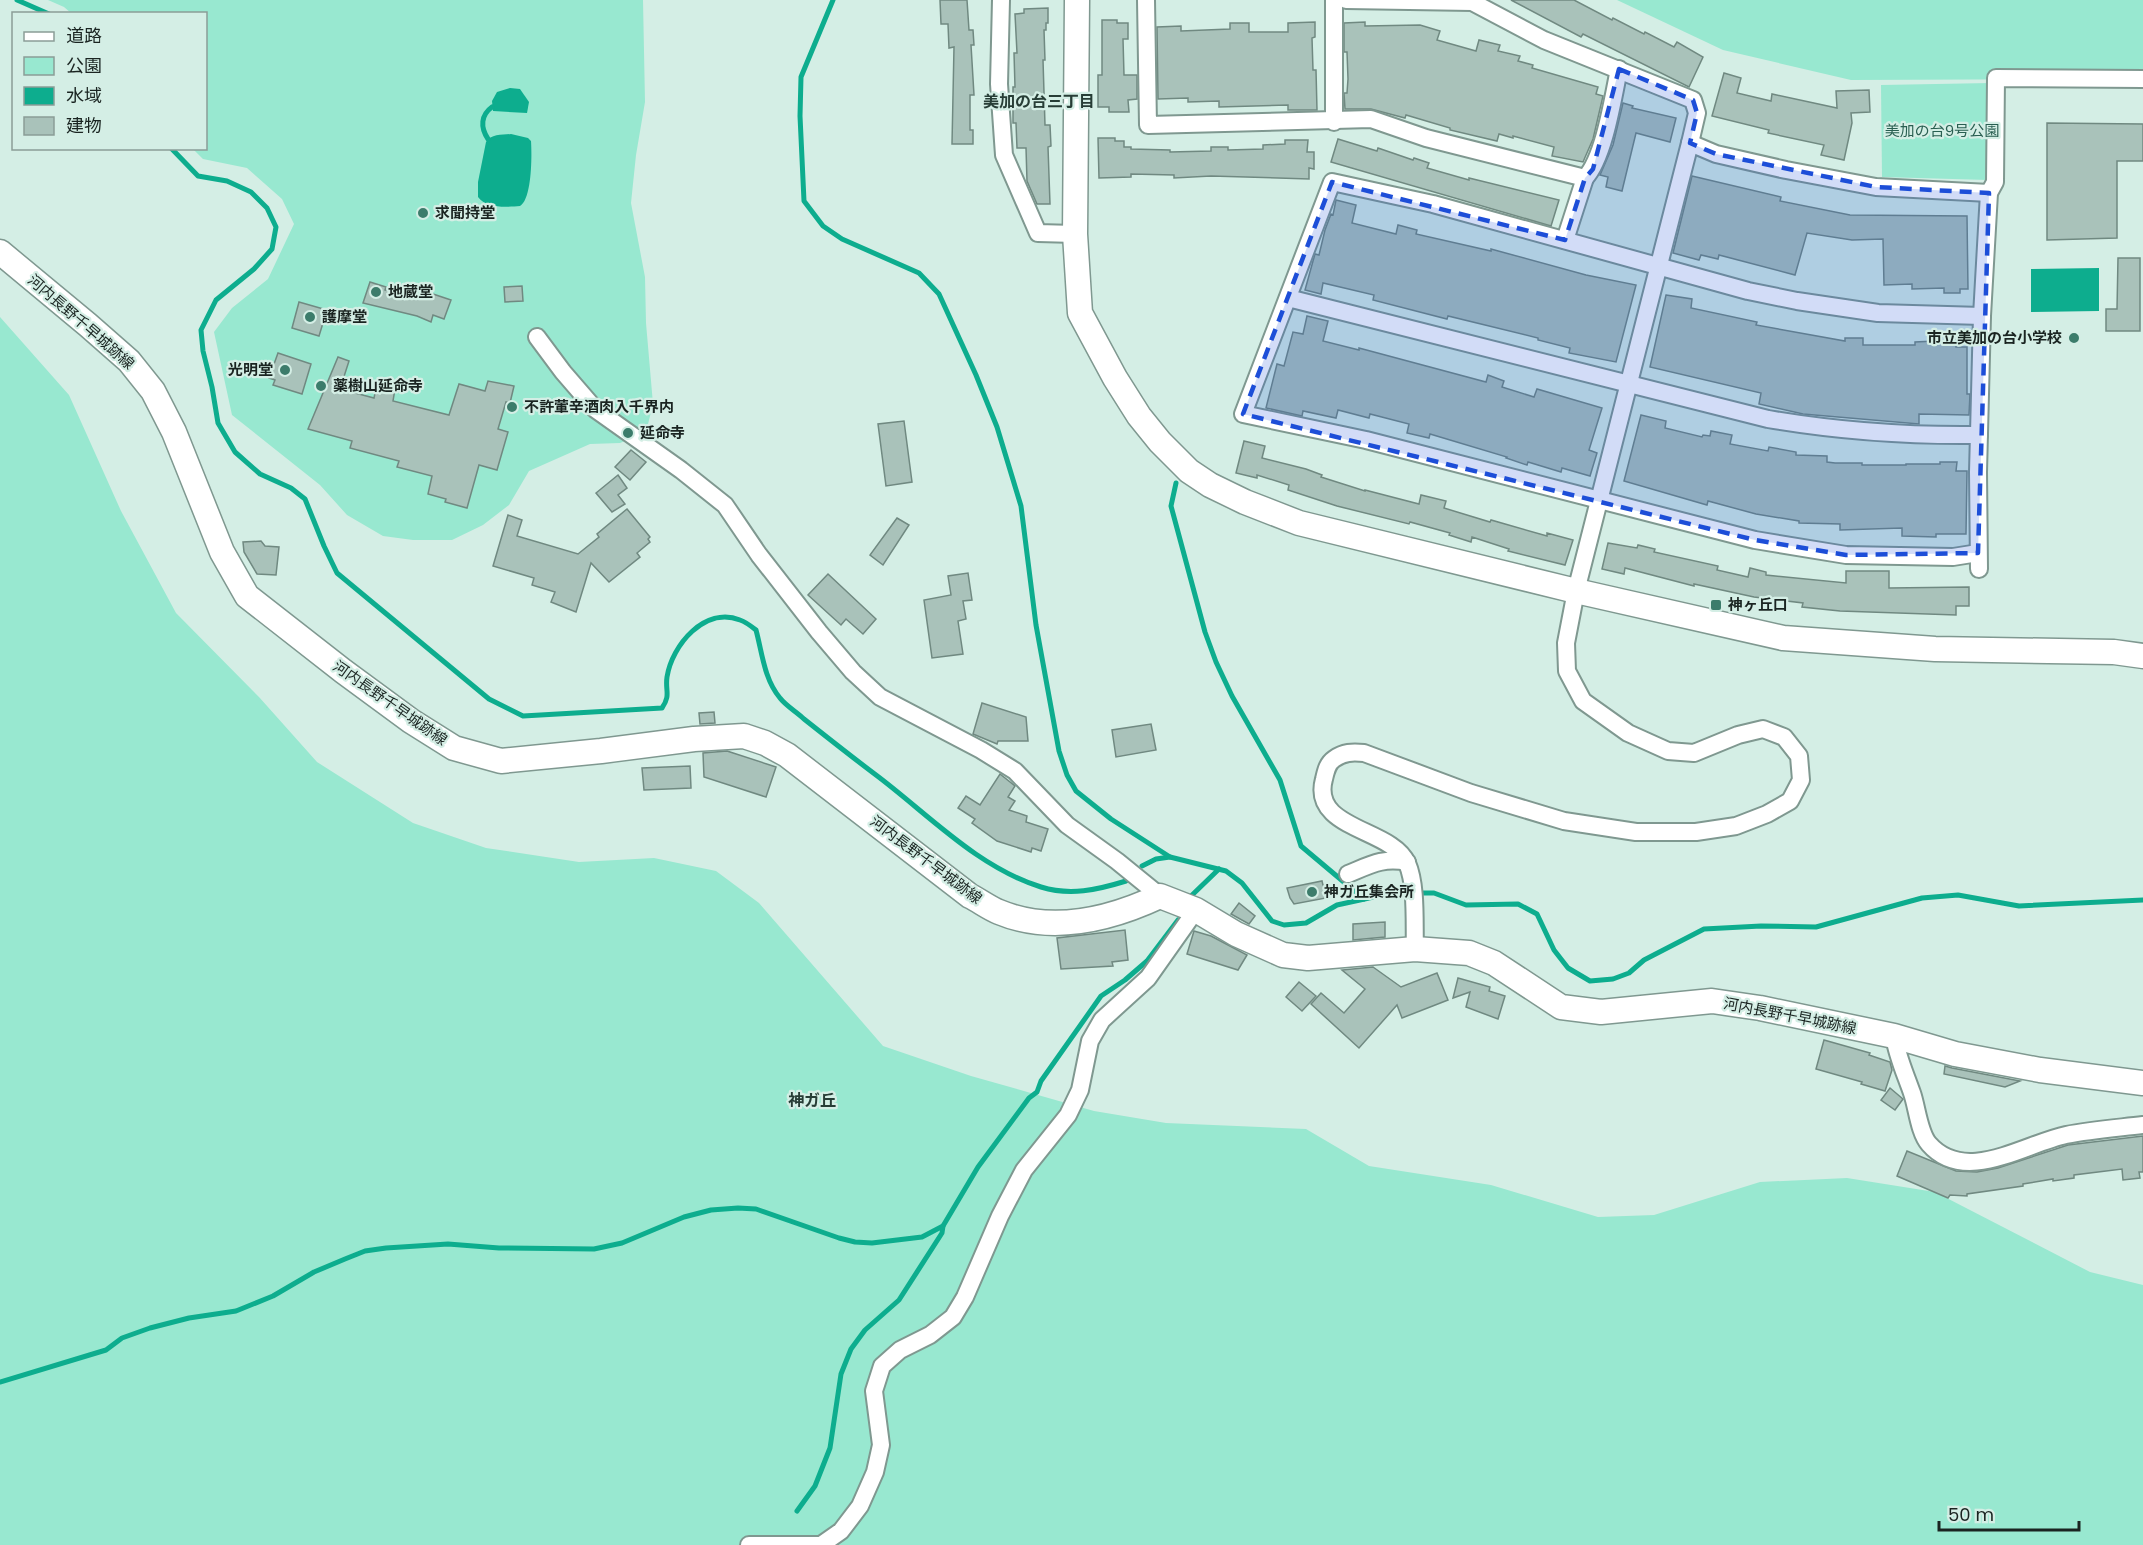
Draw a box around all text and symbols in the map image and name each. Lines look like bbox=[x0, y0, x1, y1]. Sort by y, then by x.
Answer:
legend bbox=[12, 12, 207, 150]
text: 道路 bbox=[66, 23, 102, 48]
text: 公園 bbox=[66, 53, 102, 78]
text: 水域 bbox=[66, 83, 102, 108]
district label: 美加の台三丁目 bbox=[983, 90, 1095, 113]
text: 建物 bbox=[66, 113, 102, 138]
park label: 美加の台9号公園 bbox=[1885, 120, 1999, 141]
place label: 求聞持堂 bbox=[435, 202, 495, 223]
marker: 求聞持堂 bbox=[416, 206, 430, 220]
street label: 河内長野千早城跡線 bbox=[23, 269, 139, 374]
place label: 地蔵堂 bbox=[388, 281, 433, 302]
marker: 地蔵堂 bbox=[369, 285, 383, 299]
place label: 護摩堂 bbox=[322, 306, 367, 327]
marker: 護摩堂 bbox=[303, 310, 317, 324]
place label: 市立美加の台小学校 bbox=[1927, 327, 2062, 348]
marker: 市立美加の台小学校 bbox=[2067, 331, 2081, 345]
place label: 光明堂 bbox=[228, 359, 273, 380]
marker: 光明堂 bbox=[278, 363, 292, 377]
place label: 薬樹山延命寺 bbox=[333, 375, 423, 396]
marker: 薬樹山延命寺 bbox=[314, 379, 328, 393]
place label: 不許葷辛酒肉入千界内 bbox=[524, 396, 674, 417]
marker: 不許葷辛酒肉入千界内 bbox=[505, 400, 519, 414]
place label: 延命寺 bbox=[640, 422, 685, 443]
marker: 延命寺 bbox=[621, 426, 635, 440]
place label: 神ヶ丘口 bbox=[1727, 594, 1788, 615]
marker: 神ヶ丘口 bbox=[1709, 598, 1723, 612]
street label: 河内長野千早城跡線 bbox=[329, 655, 452, 750]
street label: 河内長野千早城跡線 bbox=[866, 811, 987, 909]
place label: 神ガ丘集会所 bbox=[1323, 881, 1414, 902]
marker: 神ガ丘集会所 bbox=[1305, 885, 1319, 899]
street label: 河内長野千早城跡線 bbox=[1722, 992, 1858, 1039]
district label: 神ガ丘 bbox=[788, 1089, 836, 1112]
scale bar bbox=[1939, 1494, 2078, 1532]
text: 50 m bbox=[1948, 1502, 1994, 1527]

